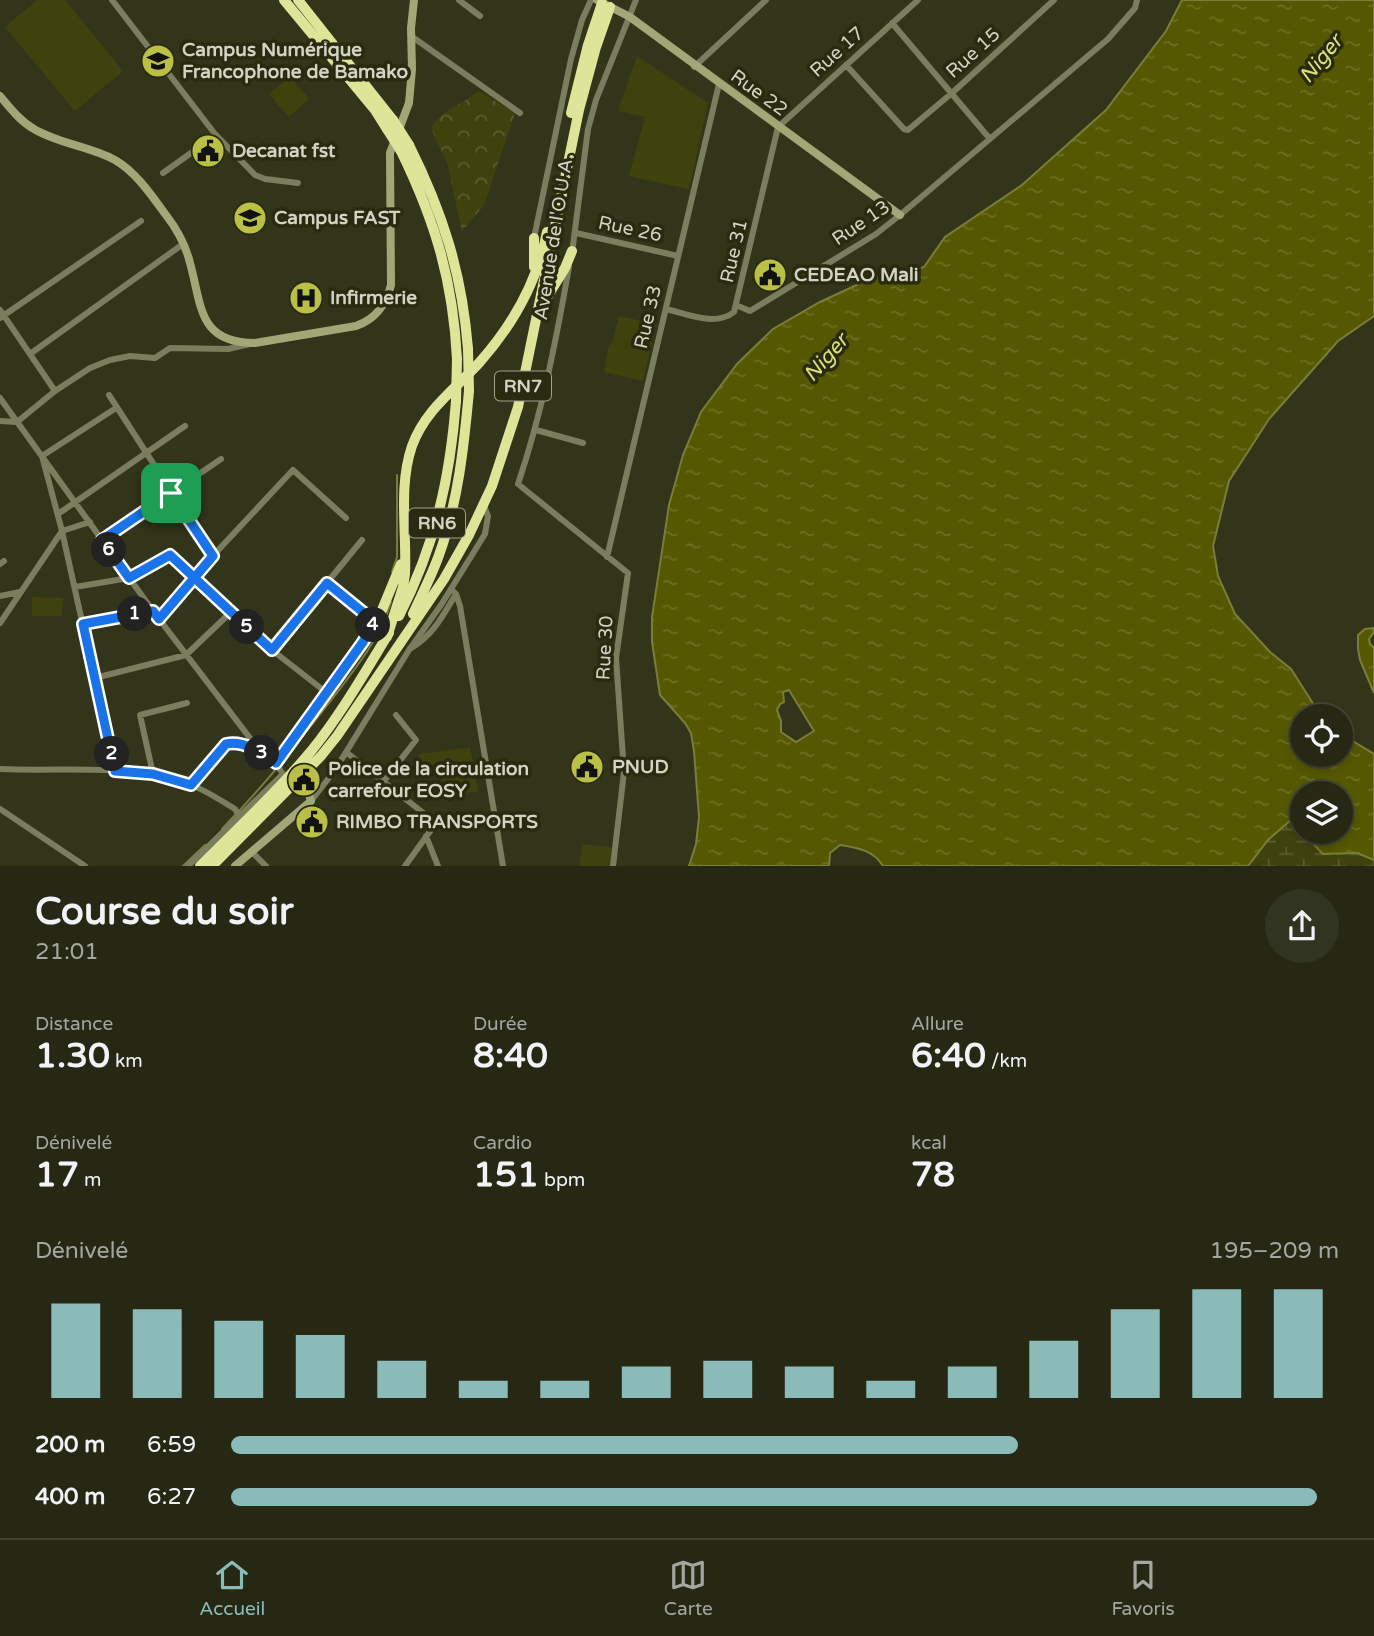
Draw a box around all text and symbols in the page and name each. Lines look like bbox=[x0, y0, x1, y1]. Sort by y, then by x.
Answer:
street label: Rue 17 bbox=[806, 22, 868, 82]
street label: Rue 15 bbox=[942, 23, 1004, 83]
water label: Niger bbox=[1294, 27, 1350, 88]
place label: Campus Numérique Francophone de Bamako bbox=[182, 39, 408, 84]
school or university icon: Campus Numérique Francophone de Bamako bbox=[139, 42, 177, 80]
street label: Rue 22 bbox=[726, 65, 792, 121]
public building icon: Decanat fst bbox=[189, 132, 227, 170]
place label: Decanat fst bbox=[232, 140, 336, 162]
street label: Avenue de l'O.U.A. bbox=[530, 152, 578, 322]
street label: Rue 13 bbox=[828, 196, 894, 250]
school or university icon: Campus FAST bbox=[231, 199, 269, 237]
place label: Campus FAST bbox=[274, 207, 401, 230]
street label: Rue 26 bbox=[596, 212, 664, 246]
street label: Rue 31 bbox=[716, 217, 752, 285]
public building icon: CEDEAO Mali bbox=[751, 256, 789, 294]
place label: CEDEAO Mali bbox=[794, 264, 919, 286]
hospital icon: Infirmerie bbox=[287, 279, 325, 317]
street label: Rue 33 bbox=[630, 283, 666, 351]
place label: Infirmerie bbox=[330, 287, 417, 309]
water label: Niger bbox=[799, 327, 855, 387]
road number: RN7 bbox=[495, 372, 551, 400]
pin bbox=[141, 463, 201, 523]
icon: arrive bbox=[152, 474, 190, 512]
road number: RN6 bbox=[409, 508, 465, 538]
pin: 6 bbox=[92, 532, 126, 568]
text: 6 bbox=[103, 538, 114, 560]
pin: 1 bbox=[118, 596, 152, 632]
text: 1 bbox=[129, 602, 140, 624]
pin: 4 bbox=[356, 608, 390, 642]
pin: 5 bbox=[230, 610, 264, 644]
text: 4 bbox=[367, 613, 378, 635]
text: 5 bbox=[241, 615, 252, 637]
street label: Rue 30 bbox=[592, 615, 618, 681]
map controls bbox=[1290, 704, 1353, 844]
button: locate bbox=[1290, 704, 1353, 767]
pin: 2 bbox=[94, 736, 130, 772]
pin: 3 bbox=[244, 736, 280, 770]
text: 3 bbox=[256, 741, 267, 763]
text: 2 bbox=[106, 742, 117, 764]
public building icon: PNUD bbox=[568, 748, 606, 786]
place label: PNUD bbox=[612, 756, 669, 778]
place label: Police de la circulation carrefour EOSY bbox=[328, 758, 529, 802]
public building icon: Police de la circulation carrefour EOSY bbox=[285, 761, 323, 799]
button: layers bbox=[1290, 781, 1353, 844]
public building icon: RIMBO TRANSPORTS bbox=[293, 803, 331, 841]
place label: RIMBO TRANSPORTS bbox=[336, 811, 538, 833]
text: Course du soir bbox=[35, 889, 294, 935]
button: share bbox=[1265, 889, 1339, 963]
text: 21:01 bbox=[35, 938, 99, 966]
text: Distance bbox=[35, 1013, 113, 1035]
text: Durée bbox=[473, 1013, 527, 1035]
text: Allure bbox=[911, 1013, 964, 1035]
text: 1.30 bbox=[35, 1035, 110, 1077]
text: 8:40 bbox=[473, 1035, 548, 1077]
text: 6:40 bbox=[911, 1035, 986, 1077]
text: km bbox=[110, 1050, 143, 1072]
text: /km bbox=[986, 1050, 1027, 1072]
text: Dénivelé bbox=[35, 1132, 112, 1154]
text: Cardio bbox=[473, 1132, 532, 1154]
text: kcal bbox=[911, 1132, 947, 1154]
text: 17 bbox=[35, 1154, 79, 1196]
text: 151 bbox=[473, 1154, 539, 1196]
text: 78 bbox=[911, 1154, 955, 1196]
text: m bbox=[79, 1169, 101, 1191]
text: bpm bbox=[539, 1169, 585, 1191]
text: Dénivelé bbox=[35, 1237, 128, 1265]
text: 195–209 m bbox=[1210, 1237, 1339, 1265]
text: 200 m bbox=[35, 1431, 105, 1459]
text: 6:59 bbox=[147, 1431, 196, 1459]
text: 400 m bbox=[35, 1483, 105, 1511]
text: 6:27 bbox=[147, 1483, 196, 1511]
tab: Accueil bbox=[199, 1556, 265, 1620]
tab: Carte bbox=[664, 1556, 713, 1620]
tab: Favoris bbox=[1111, 1556, 1175, 1620]

